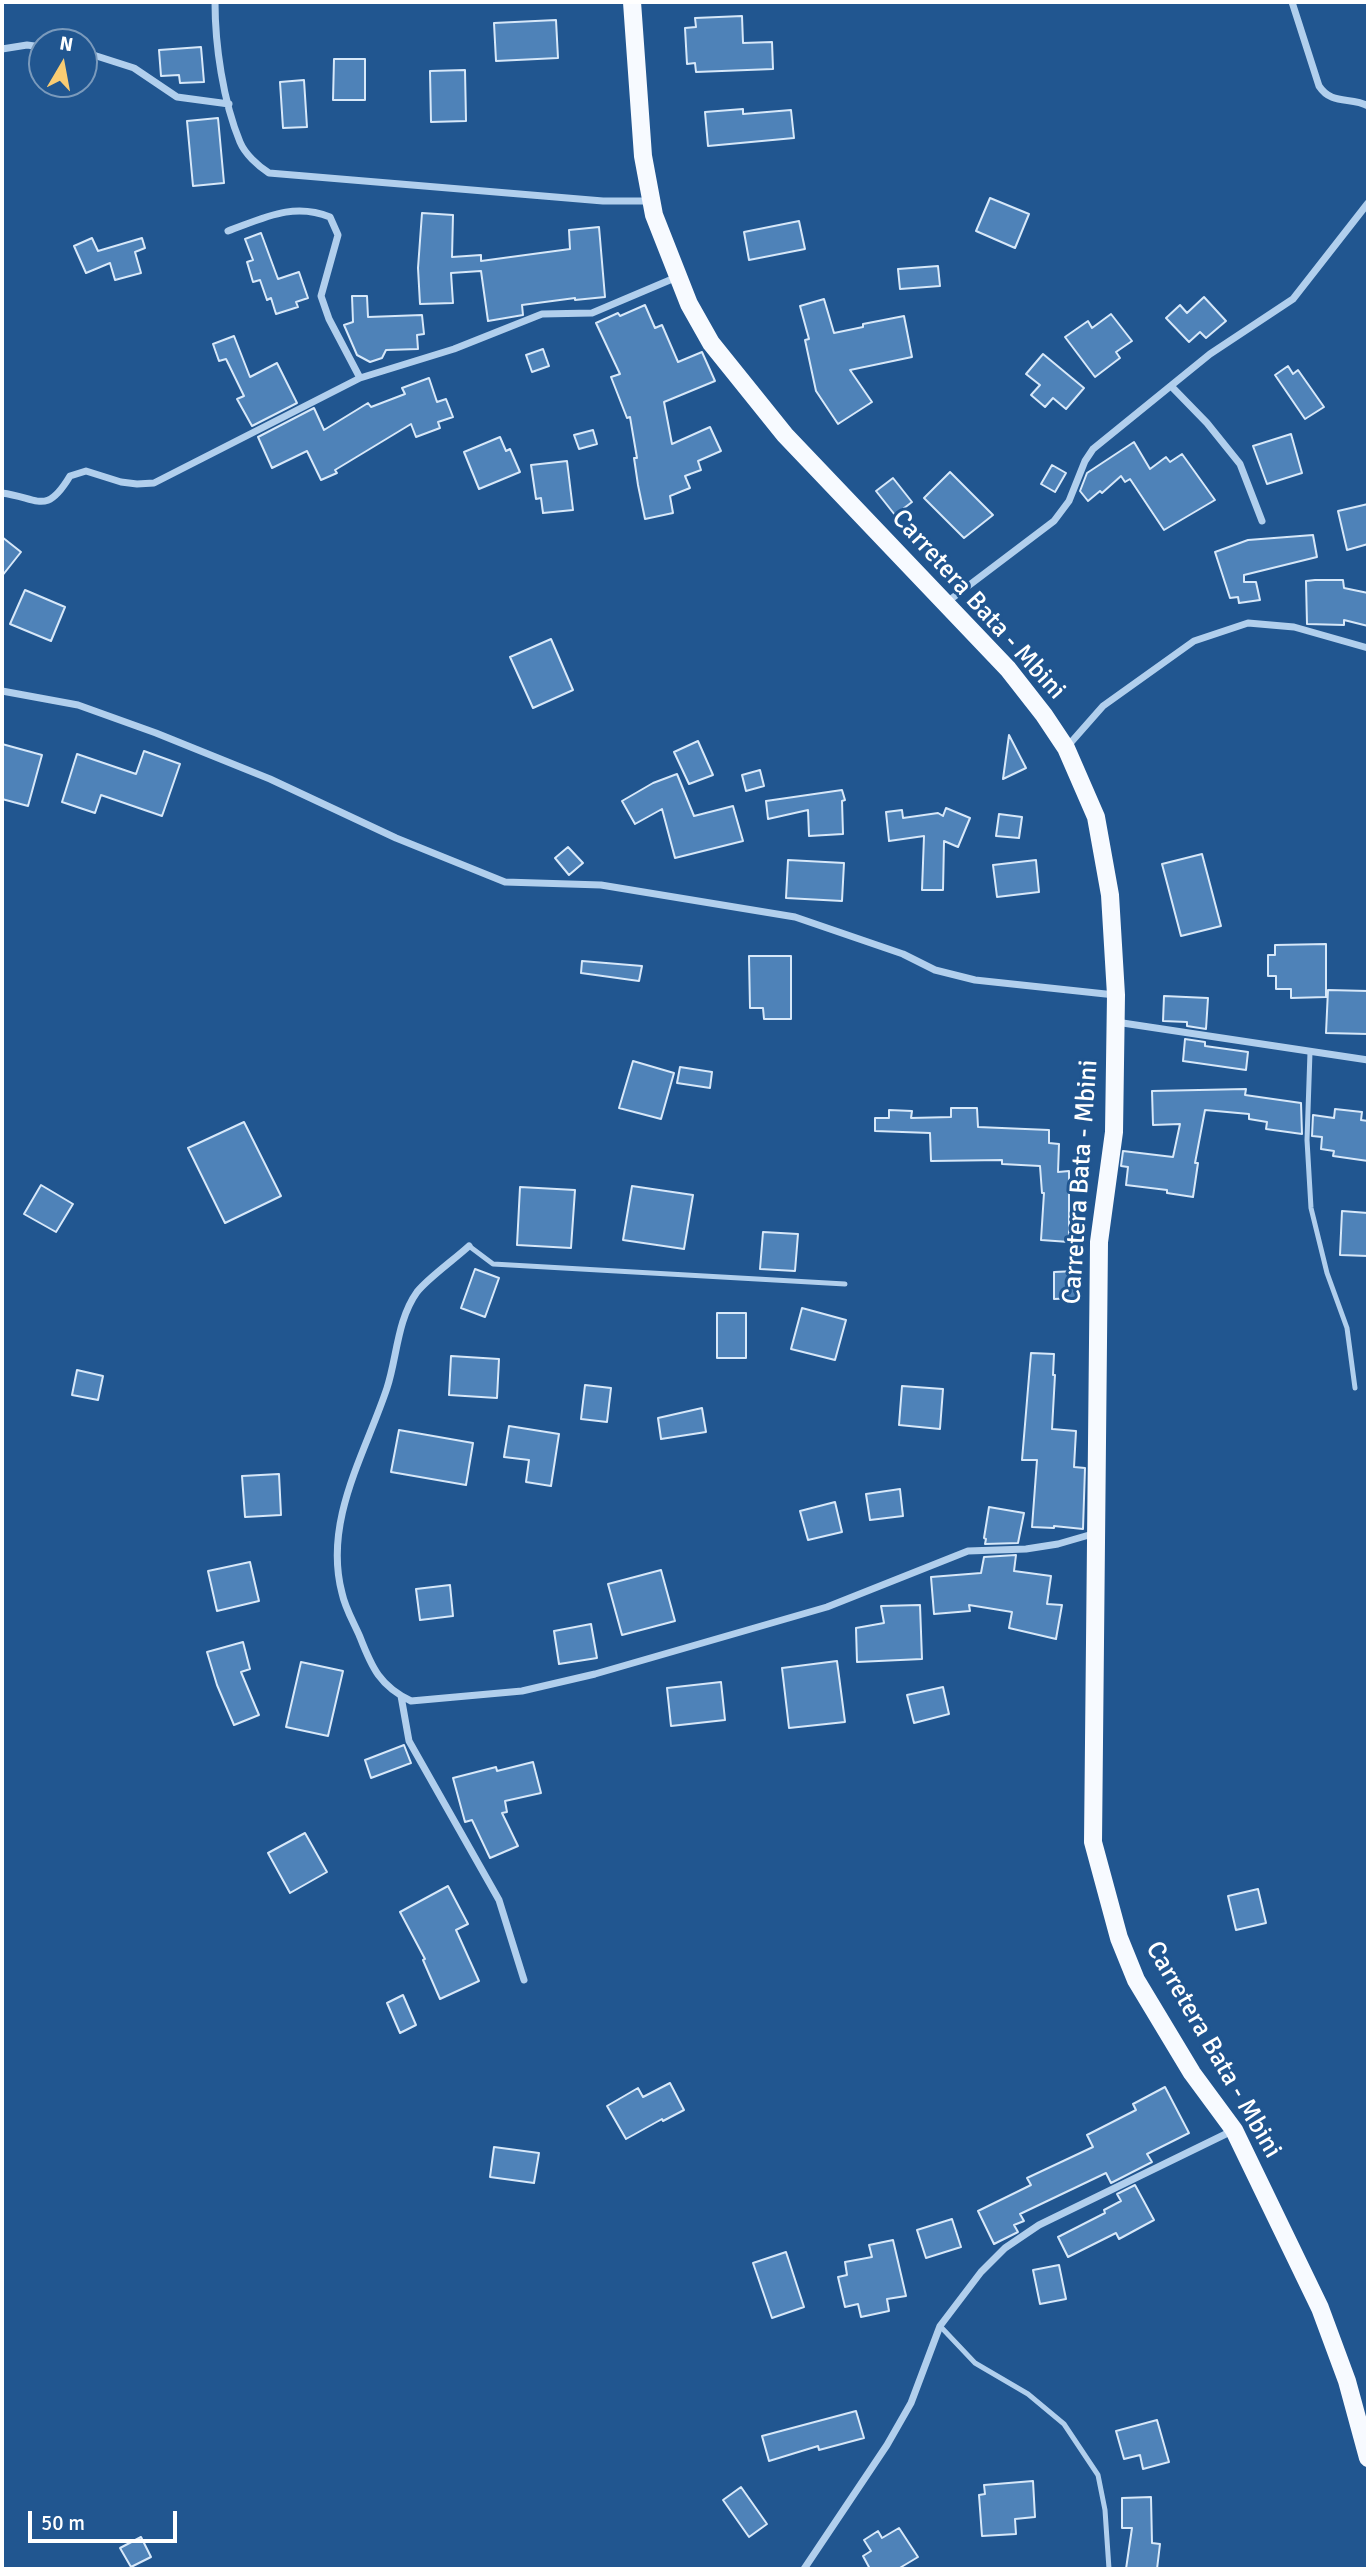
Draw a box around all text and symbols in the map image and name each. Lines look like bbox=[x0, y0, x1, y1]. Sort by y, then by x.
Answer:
north arrow bbox=[28, 28, 98, 98]
text: N bbox=[58, 31, 75, 57]
street label: Carretera Bata - Mbini bbox=[884, 504, 1072, 706]
street label: Carretera Bata - Mbini bbox=[1057, 1059, 1105, 1305]
street label: Carretera Bata - Mbini bbox=[1138, 1936, 1288, 2164]
scale bar bbox=[32, 2498, 180, 2542]
text: 50 m bbox=[41, 2510, 85, 2536]

